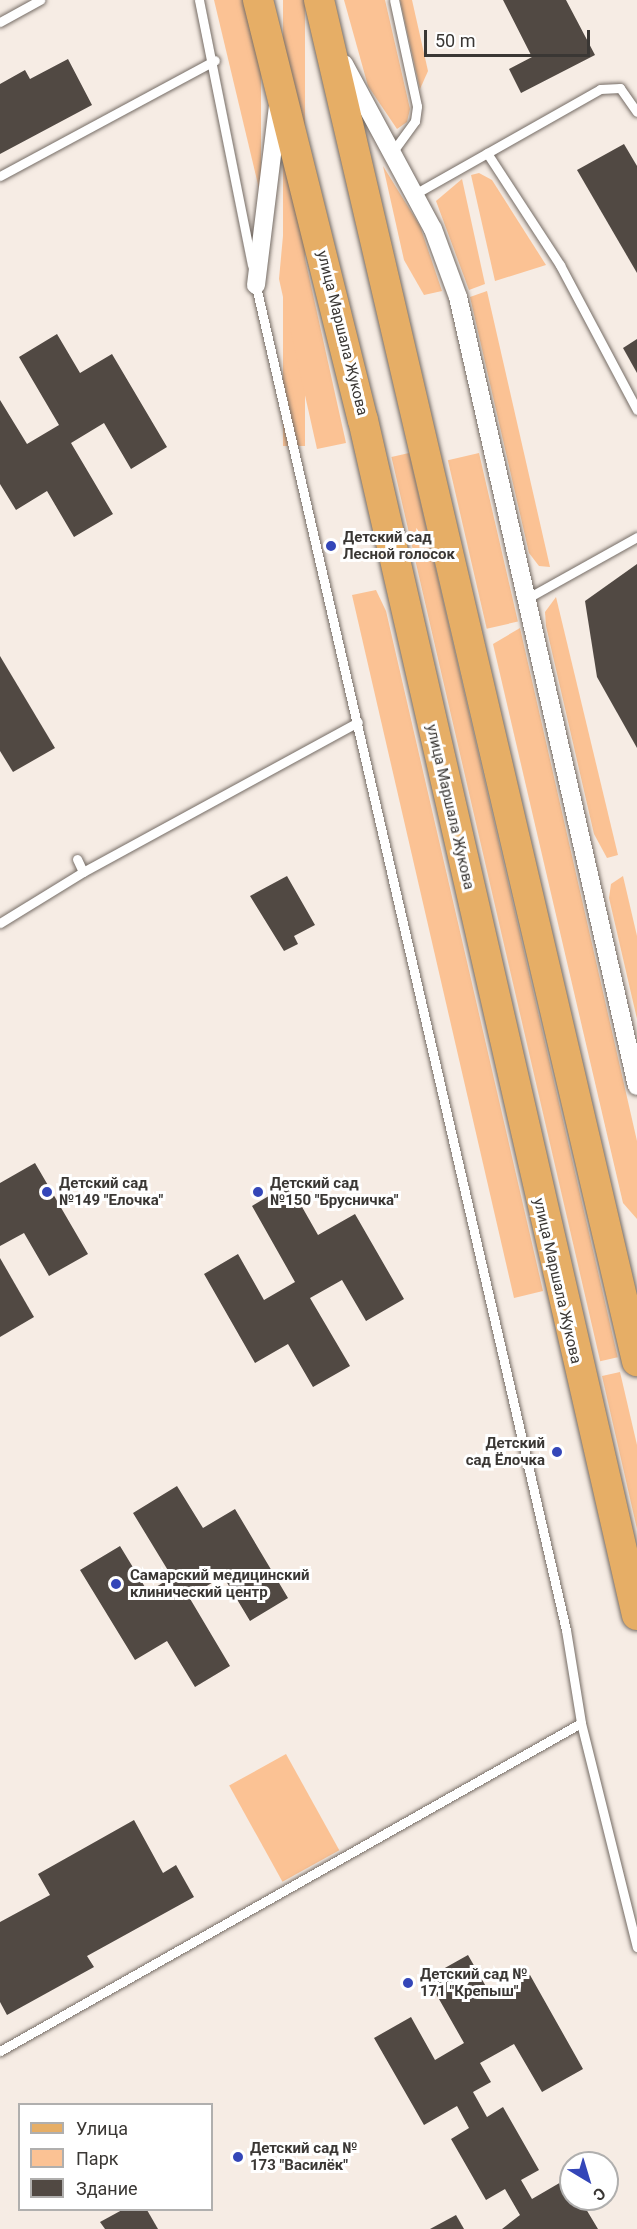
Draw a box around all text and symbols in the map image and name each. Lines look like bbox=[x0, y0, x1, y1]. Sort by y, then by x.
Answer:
scale bar bbox=[427, 18, 594, 56]
text: 50 m bbox=[435, 30, 475, 51]
street label: улица Маршала Жукова bbox=[313, 249, 371, 417]
place label: Детский сад Лесной голосок bbox=[343, 528, 455, 563]
marker: Детский сад Лесной голосок bbox=[324, 539, 338, 553]
street label: улица Маршала Жукова bbox=[422, 723, 478, 891]
place label: Детский сад №149 "Елочка" bbox=[59, 1174, 163, 1209]
place label: Детский сад №150 "Брусничка" bbox=[270, 1174, 399, 1209]
marker: Детский сад №149 "Елочка" bbox=[40, 1185, 54, 1199]
marker: Детский сад №150 "Брусничка" bbox=[251, 1185, 265, 1199]
street label: улица Маршала Жукова bbox=[529, 1197, 585, 1365]
place label: Детский сад Ёлочка bbox=[466, 1434, 545, 1469]
marker: Детский сад Ёлочка bbox=[550, 1445, 564, 1459]
place label: Самарский медицинский клинический центр bbox=[130, 1566, 309, 1601]
marker: Самарский медицинский клинический центр bbox=[107, 1575, 125, 1593]
place label: Детский сад № 171 "Крепыш" bbox=[420, 1965, 528, 2000]
marker: Детский сад № 171 "Крепыш" bbox=[401, 1976, 415, 1990]
legend bbox=[18, 2103, 213, 2211]
text: Улица bbox=[76, 2118, 128, 2139]
place label: Детский сад № 173 "Василёк" bbox=[250, 2139, 358, 2174]
text: Парк bbox=[76, 2148, 118, 2169]
marker: Детский сад № 173 "Василёк" bbox=[231, 2150, 245, 2164]
north arrow bbox=[559, 2151, 619, 2211]
text: Здание bbox=[76, 2178, 138, 2199]
text: С bbox=[589, 2183, 609, 2205]

